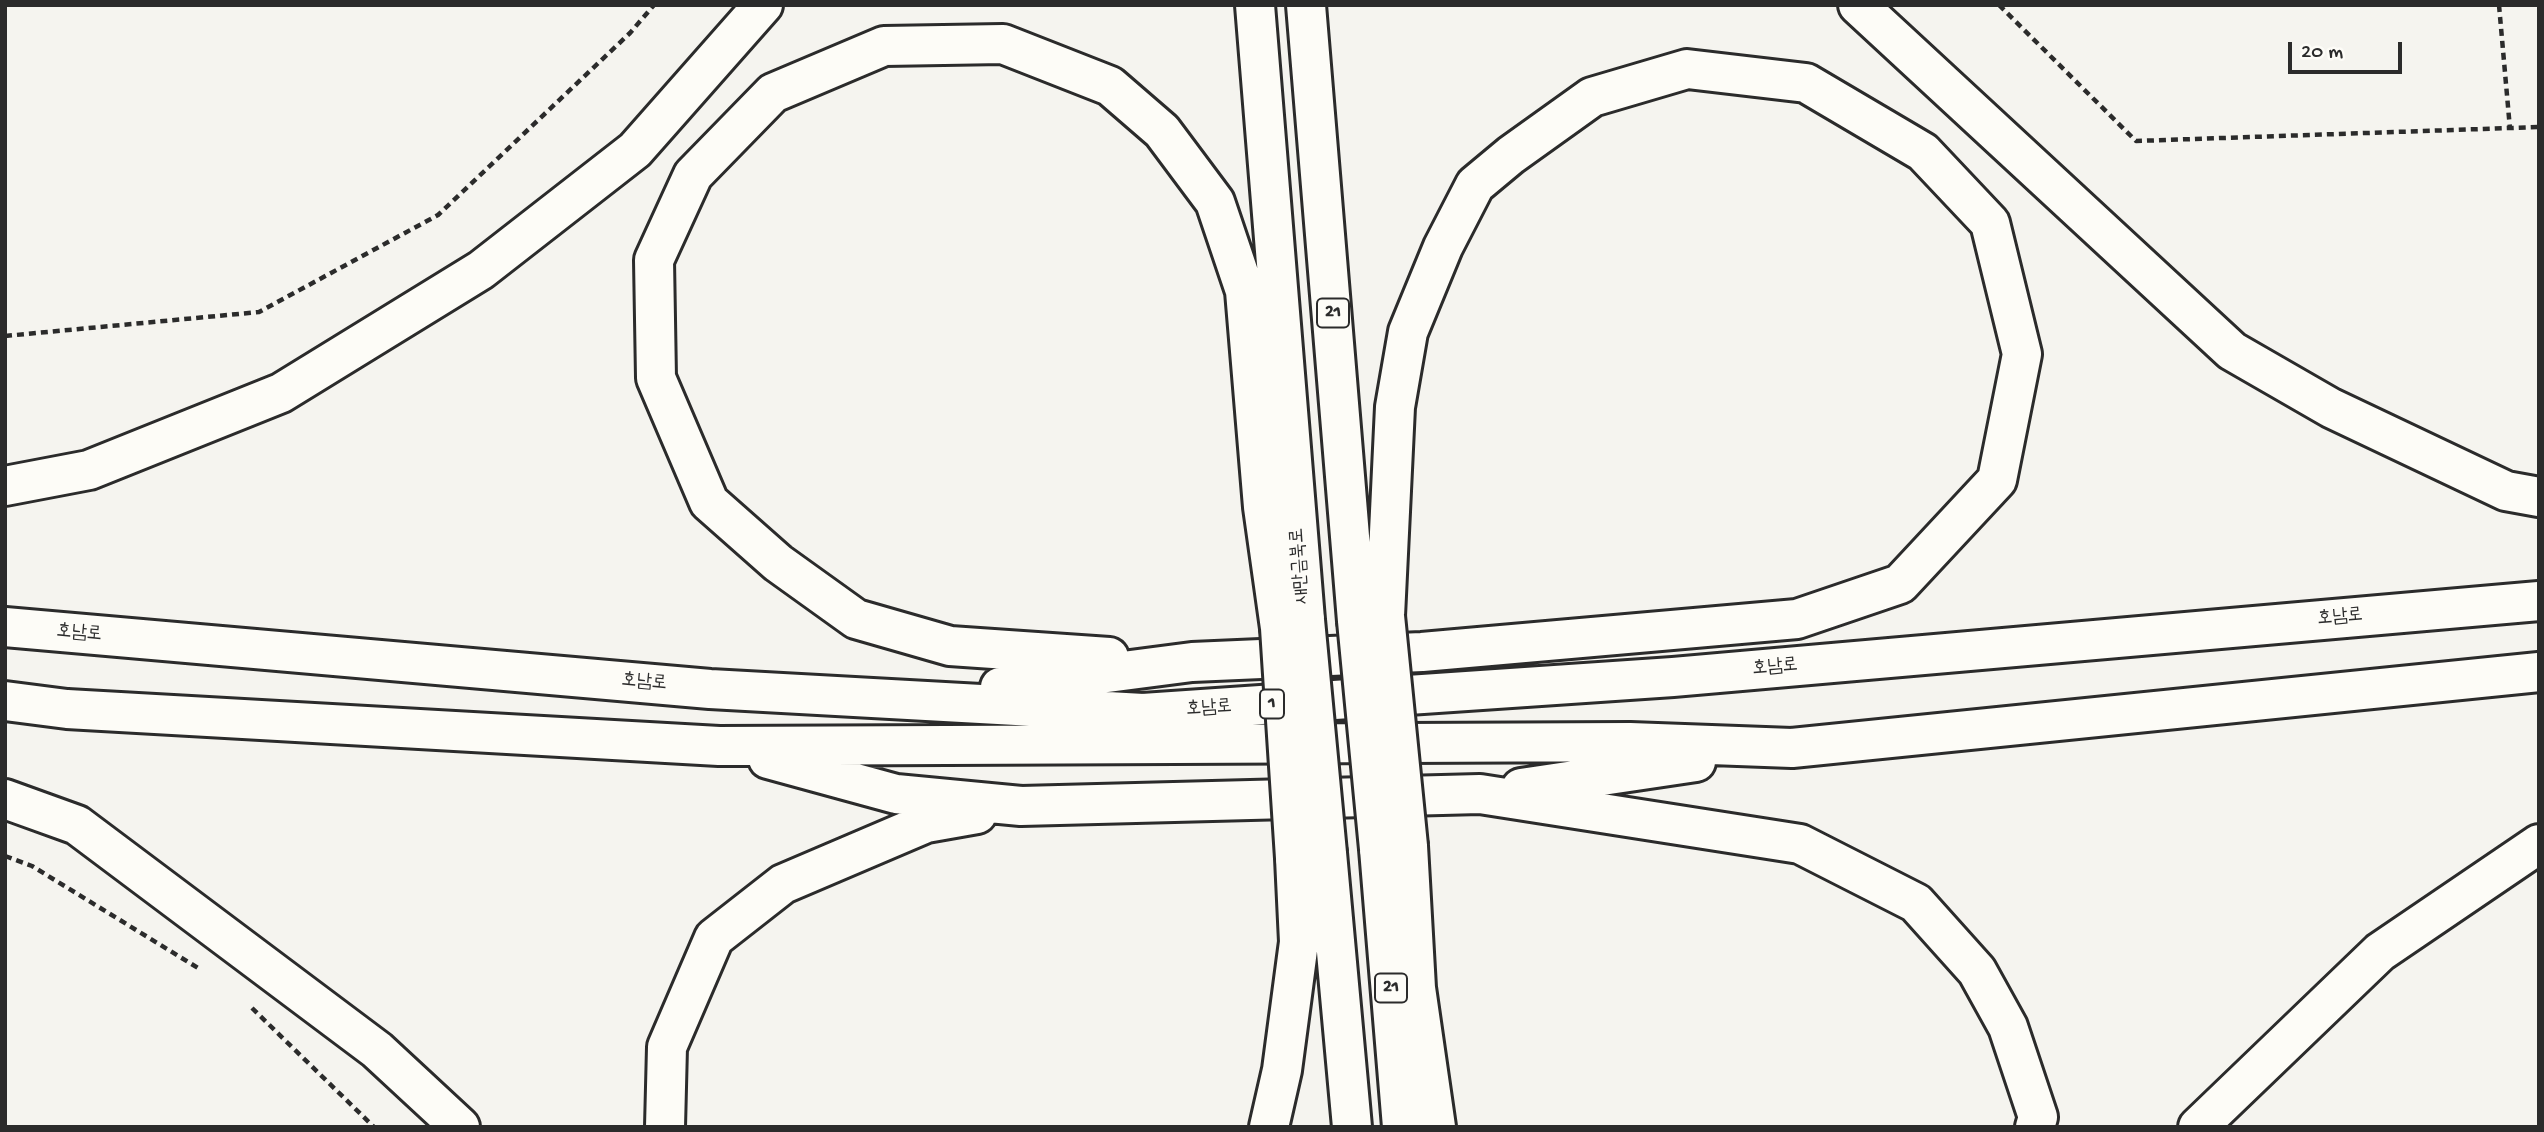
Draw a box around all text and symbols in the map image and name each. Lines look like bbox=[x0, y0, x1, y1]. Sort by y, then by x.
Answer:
scale bar bbox=[2292, 28, 2406, 72]
text: 20 m bbox=[2301, 41, 2343, 66]
road number: 21 bbox=[1317, 298, 1349, 328]
street label: 새만금북로 bbox=[1287, 527, 1315, 605]
street label: 호남로 bbox=[2316, 605, 2364, 631]
street label: 호남로 bbox=[55, 621, 103, 647]
street label: 호남로 bbox=[1751, 655, 1799, 681]
street label: 호남로 bbox=[620, 670, 668, 696]
road number: 1 bbox=[1260, 690, 1284, 718]
street label: 호남로 bbox=[1185, 696, 1233, 722]
road number: 21 bbox=[1375, 973, 1407, 1002]

